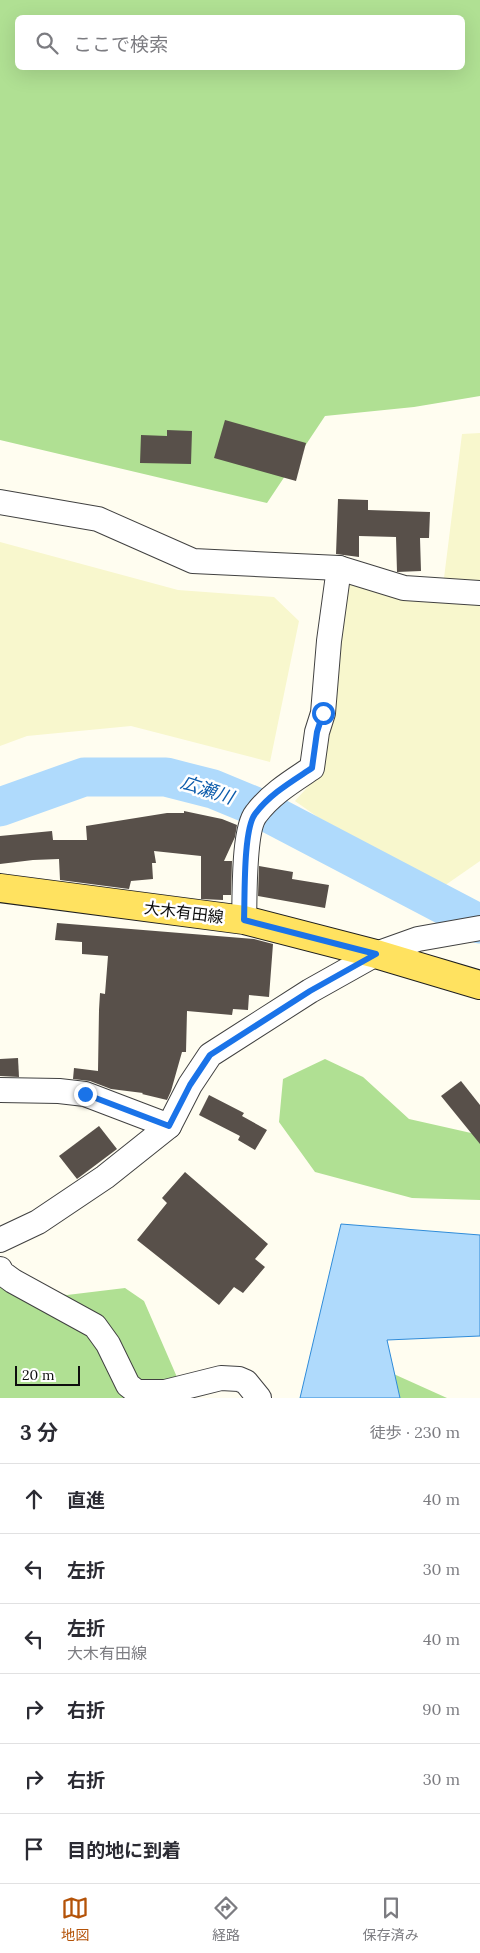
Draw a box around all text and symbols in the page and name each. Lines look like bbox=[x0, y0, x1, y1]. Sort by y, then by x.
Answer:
search box bbox=[15, 15, 465, 70]
icon: search bbox=[33, 29, 61, 57]
text: ここで検索 bbox=[73, 32, 168, 56]
route start bbox=[312, 702, 335, 725]
water label: 広瀬川 bbox=[178, 770, 238, 809]
street label: 大木有田線 bbox=[143, 897, 225, 927]
route end bbox=[74, 1083, 97, 1106]
scale bar bbox=[15, 1363, 80, 1386]
text: 20 m bbox=[22, 1366, 54, 1384]
text: 3 分 bbox=[20, 1419, 58, 1446]
text: 徒歩 · 230 m bbox=[370, 1422, 460, 1442]
icon: ahead bbox=[20, 1485, 48, 1513]
text: 直進 bbox=[67, 1488, 105, 1512]
text: 40 m bbox=[423, 1489, 460, 1509]
icon: left bbox=[20, 1555, 48, 1583]
text: 左折 bbox=[67, 1558, 105, 1582]
text: 30 m bbox=[423, 1559, 460, 1579]
text: 左折 bbox=[67, 1616, 105, 1640]
icon: left bbox=[20, 1625, 48, 1653]
text: 40 m bbox=[423, 1629, 460, 1649]
text: 大木有田線 bbox=[67, 1643, 147, 1663]
icon: right bbox=[20, 1695, 48, 1723]
text: 右折 bbox=[67, 1698, 105, 1722]
text: 90 m bbox=[422, 1699, 460, 1719]
icon: right bbox=[20, 1765, 48, 1793]
text: 右折 bbox=[67, 1768, 105, 1792]
text: 30 m bbox=[423, 1769, 460, 1789]
icon: arrive bbox=[20, 1835, 48, 1863]
text: 目的地に到着 bbox=[67, 1838, 181, 1862]
tab: 地図 bbox=[61, 1894, 89, 1944]
tab: 経路 bbox=[212, 1894, 240, 1944]
tab: 保存済み bbox=[363, 1894, 419, 1944]

